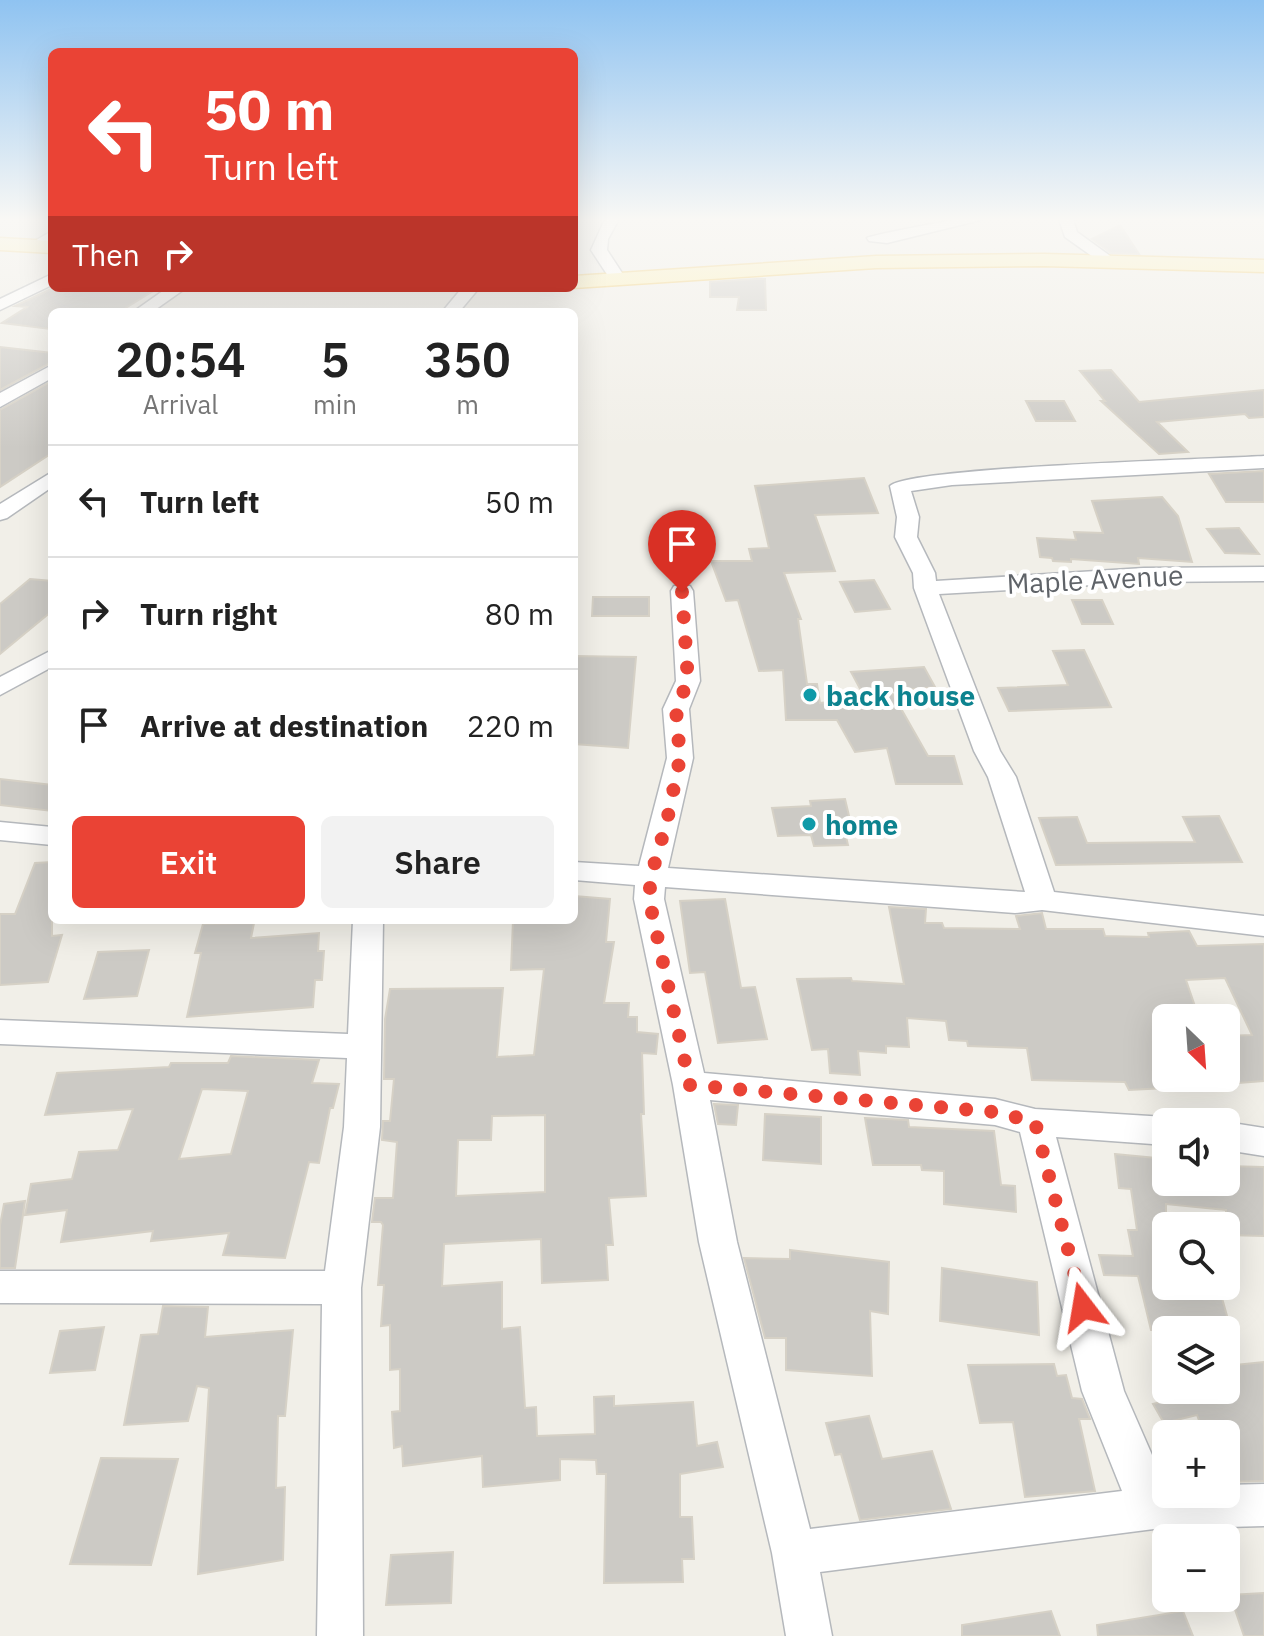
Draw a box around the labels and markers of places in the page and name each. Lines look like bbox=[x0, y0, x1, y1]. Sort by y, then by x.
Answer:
pin bbox=[648, 510, 716, 592]
place label: back house bbox=[826, 677, 975, 714]
marker: back house bbox=[801, 686, 819, 704]
place label: home bbox=[825, 806, 898, 843]
marker: home bbox=[800, 815, 818, 833]

